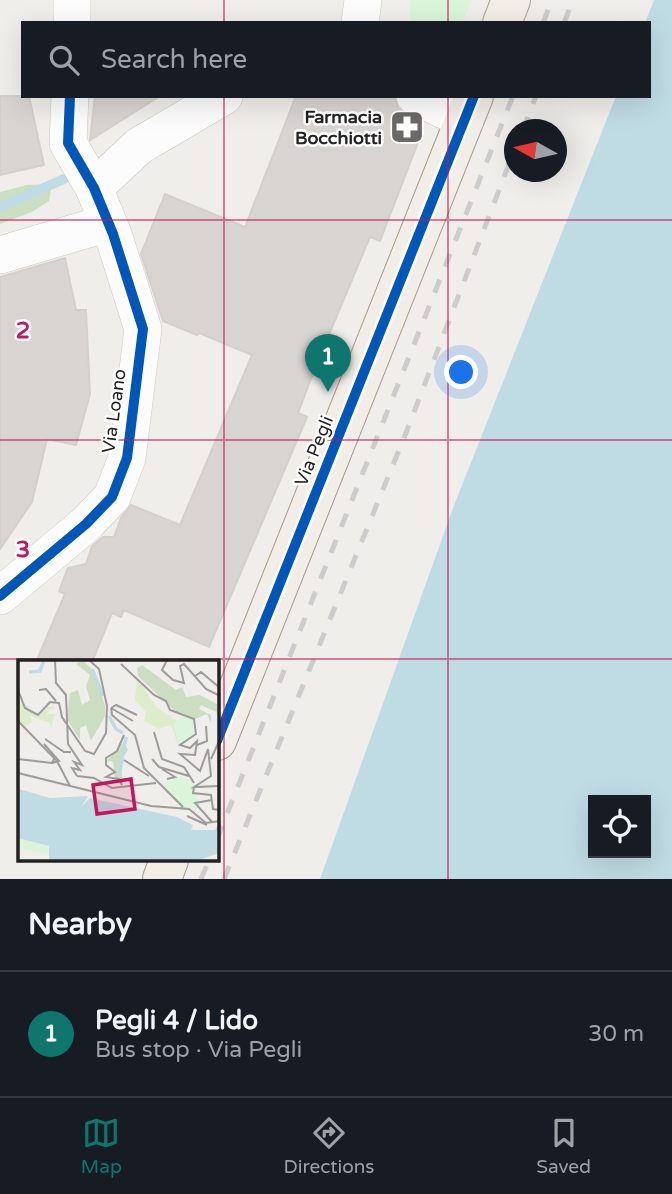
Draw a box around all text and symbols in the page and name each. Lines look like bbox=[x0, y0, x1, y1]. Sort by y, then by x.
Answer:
search box bbox=[21, 21, 651, 98]
icon: search bbox=[45, 41, 83, 79]
text: Search here bbox=[101, 44, 247, 75]
place label: Farmacia Bocchiotti bbox=[295, 106, 382, 149]
pharmacy icon: Farmacia Bocchiotti bbox=[388, 108, 426, 146]
north arrow bbox=[504, 119, 567, 182]
text: 2 bbox=[16, 317, 30, 345]
pin: 1 bbox=[305, 334, 351, 392]
your location bbox=[444, 355, 478, 389]
street label: Via Loano bbox=[97, 367, 131, 455]
street label: Via Pegli bbox=[290, 413, 338, 489]
text: 3 bbox=[16, 536, 30, 564]
inset map bbox=[18, 660, 219, 862]
map controls bbox=[588, 795, 651, 858]
button: locate bbox=[588, 795, 651, 858]
text: Nearby bbox=[28, 906, 132, 943]
text: Pegli 4 / Lido bbox=[95, 1005, 258, 1036]
text: 1 bbox=[44, 1020, 58, 1048]
text: 30 m bbox=[588, 1020, 644, 1048]
text: Bus stop · Via Pegli bbox=[95, 1036, 302, 1064]
tab: Map bbox=[81, 1114, 122, 1178]
tab: Directions bbox=[284, 1114, 375, 1178]
tab: Saved bbox=[536, 1114, 591, 1178]

